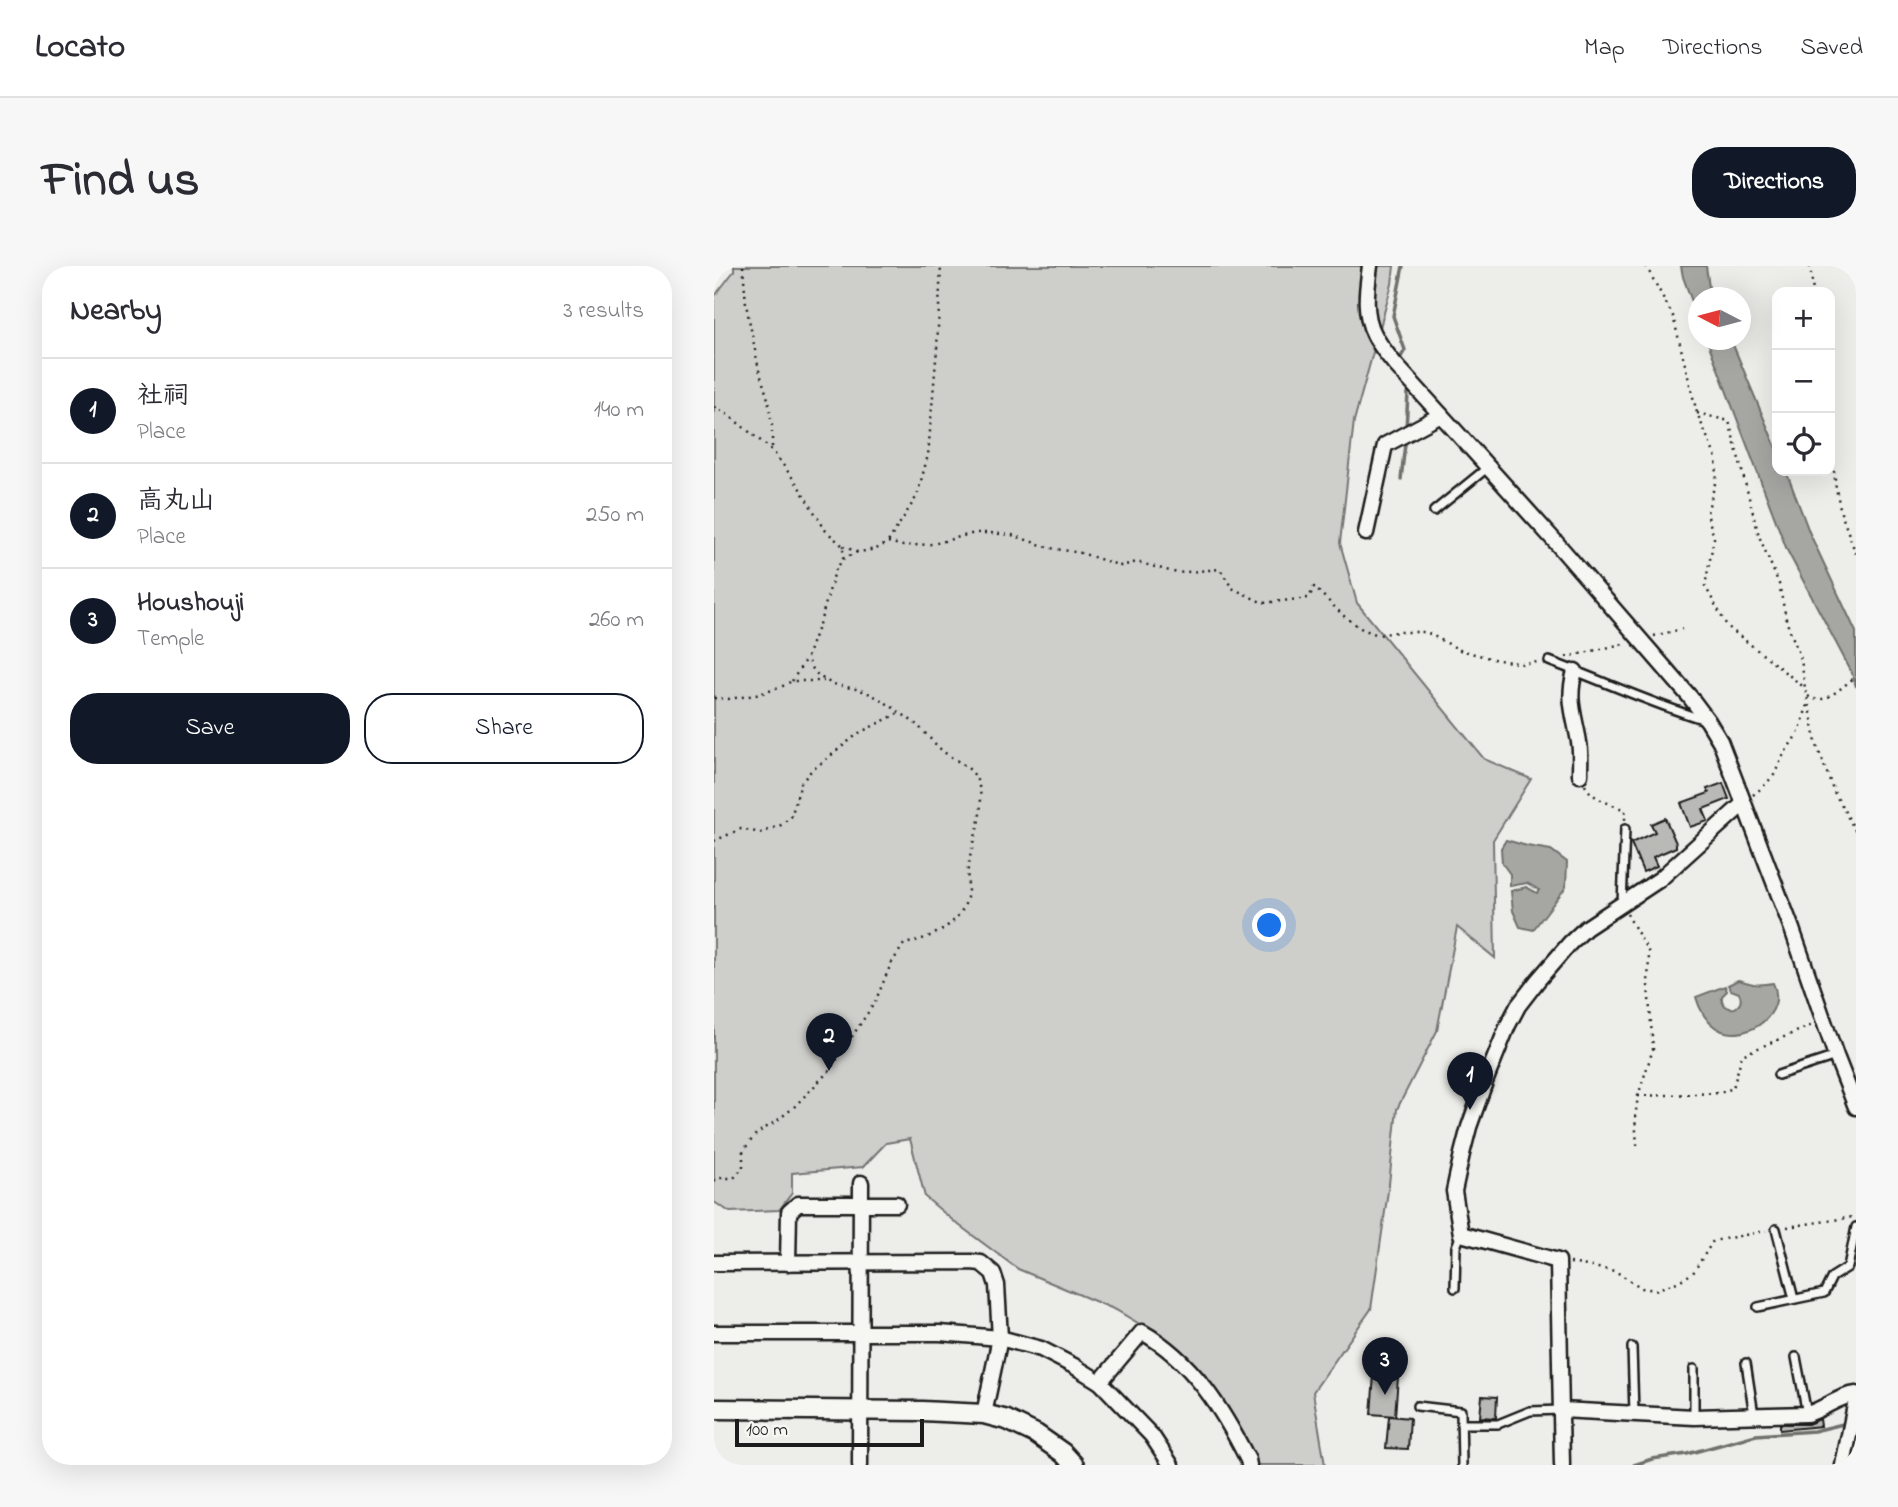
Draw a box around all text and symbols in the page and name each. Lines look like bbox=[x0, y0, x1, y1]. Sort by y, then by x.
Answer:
text: Locato bbox=[35, 24, 125, 72]
text: Map bbox=[1584, 31, 1625, 66]
text: Directions bbox=[1663, 31, 1762, 66]
text: Saved bbox=[1800, 31, 1863, 66]
text: Find us bbox=[42, 146, 199, 218]
button: Directions bbox=[1692, 147, 1856, 218]
north arrow bbox=[1688, 287, 1751, 350]
map controls bbox=[1772, 287, 1835, 476]
button: + bbox=[1772, 287, 1835, 350]
text: Nearby bbox=[70, 290, 162, 334]
text: 3 results bbox=[563, 295, 644, 328]
button: − bbox=[1772, 350, 1835, 413]
text: 社祠 bbox=[137, 378, 189, 416]
text: 1 bbox=[89, 394, 97, 427]
text: 140 m bbox=[594, 394, 644, 427]
button: locate bbox=[1772, 413, 1835, 476]
text: Place bbox=[137, 416, 186, 449]
text: 高丸山 bbox=[137, 483, 215, 521]
text: 2 bbox=[87, 499, 99, 532]
text: 250 m bbox=[586, 499, 644, 532]
text: Place bbox=[137, 521, 186, 554]
text: Houshouji bbox=[137, 585, 244, 623]
text: 3 bbox=[88, 604, 98, 637]
text: 260 m bbox=[589, 604, 644, 637]
text: Temple bbox=[137, 623, 204, 656]
button: Save bbox=[70, 693, 350, 764]
button: Share bbox=[364, 693, 644, 764]
your location bbox=[1252, 908, 1286, 942]
pin: 2 bbox=[806, 1013, 852, 1071]
pin: 1 bbox=[1447, 1052, 1493, 1110]
pin: 3 bbox=[1362, 1337, 1408, 1395]
scale bar bbox=[735, 1416, 924, 1448]
text: 100 m bbox=[746, 1417, 788, 1444]

